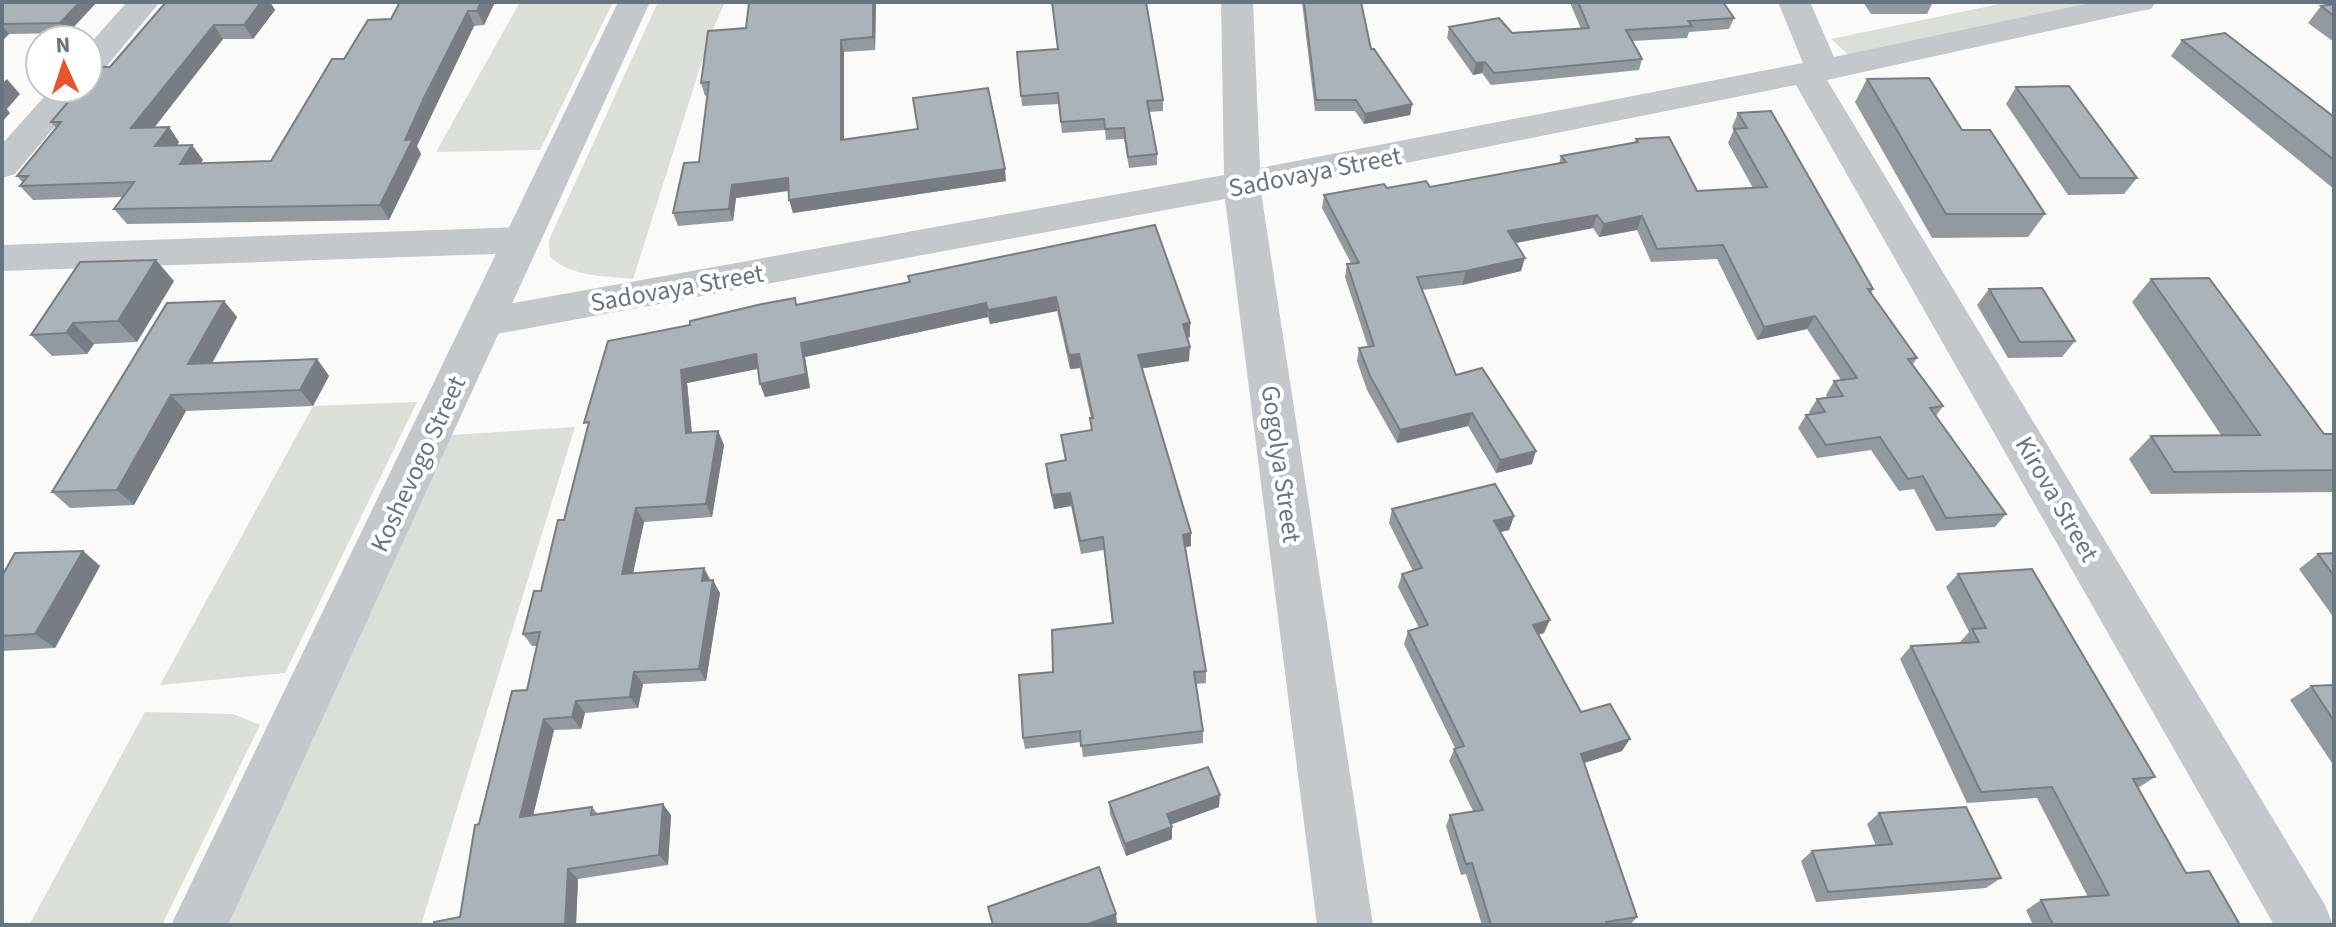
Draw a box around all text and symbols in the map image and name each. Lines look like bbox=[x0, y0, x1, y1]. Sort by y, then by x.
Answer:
north arrow bbox=[24, 24, 104, 104]
text: N bbox=[55, 29, 71, 61]
street label: Sadovaya Street bbox=[1225, 137, 1405, 207]
street label: Sadovaya Street bbox=[588, 255, 767, 321]
street label: Koshevogo Street bbox=[361, 370, 475, 558]
street label: Gogolya Street bbox=[1252, 383, 1310, 545]
street label: Kirova Street bbox=[2006, 429, 2108, 569]

